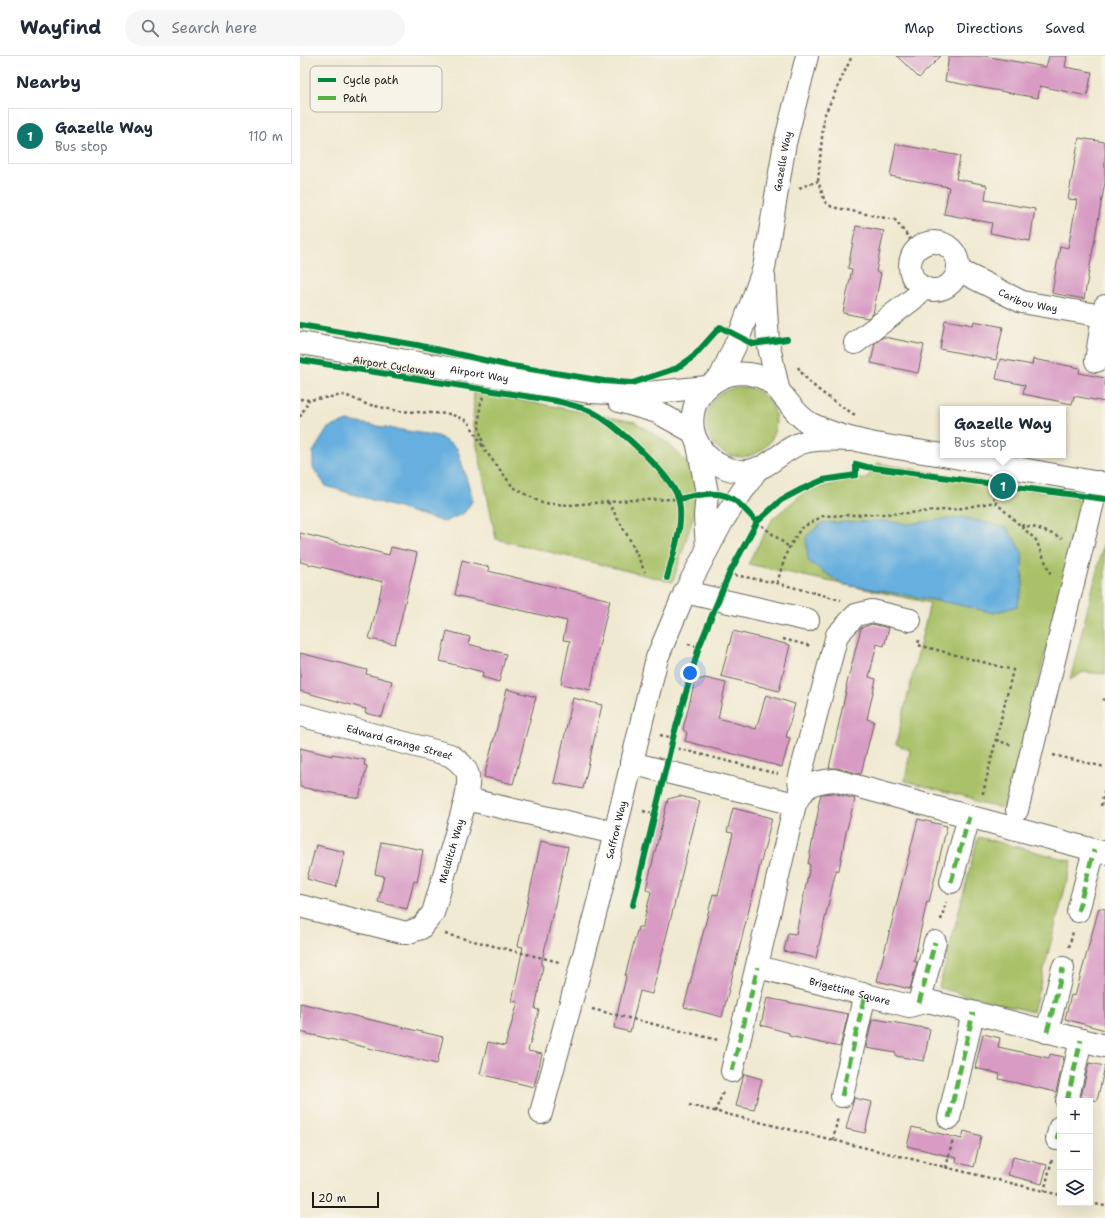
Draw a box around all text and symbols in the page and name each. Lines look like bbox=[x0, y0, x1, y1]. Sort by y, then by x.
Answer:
search box bbox=[125, 10, 405, 46]
text: Wayfind bbox=[20, 15, 101, 40]
icon: search bbox=[139, 17, 161, 39]
text: Search here bbox=[171, 18, 257, 38]
text: Map bbox=[905, 19, 935, 37]
text: Directions bbox=[957, 19, 1023, 37]
text: Saved bbox=[1045, 19, 1085, 37]
legend bbox=[310, 66, 442, 112]
text: Nearby bbox=[16, 71, 81, 93]
text: Cycle path bbox=[343, 73, 399, 88]
text: Path bbox=[343, 91, 367, 106]
text: Gazelle Way bbox=[55, 118, 153, 138]
text: 1 bbox=[27, 128, 33, 145]
text: 110 m bbox=[248, 128, 283, 145]
street label: Gazelle Way bbox=[770, 129, 794, 192]
text: Bus stop bbox=[55, 138, 107, 155]
street label: Caribou Way bbox=[996, 285, 1059, 315]
street label: Airport Cycleway bbox=[352, 353, 436, 379]
street label: Airport Way bbox=[449, 362, 510, 385]
popup bbox=[940, 406, 1066, 458]
text: Gazelle Way bbox=[954, 414, 1052, 434]
text: Bus stop bbox=[954, 434, 1007, 451]
pin: 1 bbox=[990, 471, 1016, 501]
your location bbox=[680, 663, 700, 683]
street label: Edward Grange Street bbox=[345, 721, 456, 762]
street label: Saffron Way bbox=[602, 799, 629, 860]
street label: Melditch Way bbox=[435, 817, 467, 885]
street label: Brigettine Square bbox=[808, 974, 892, 1008]
map controls bbox=[1057, 1098, 1093, 1206]
button: + bbox=[1057, 1098, 1093, 1134]
button: − bbox=[1057, 1134, 1093, 1170]
button: layers bbox=[1057, 1170, 1093, 1206]
scale bar bbox=[312, 1190, 379, 1209]
text: 20 m bbox=[318, 1191, 346, 1206]

